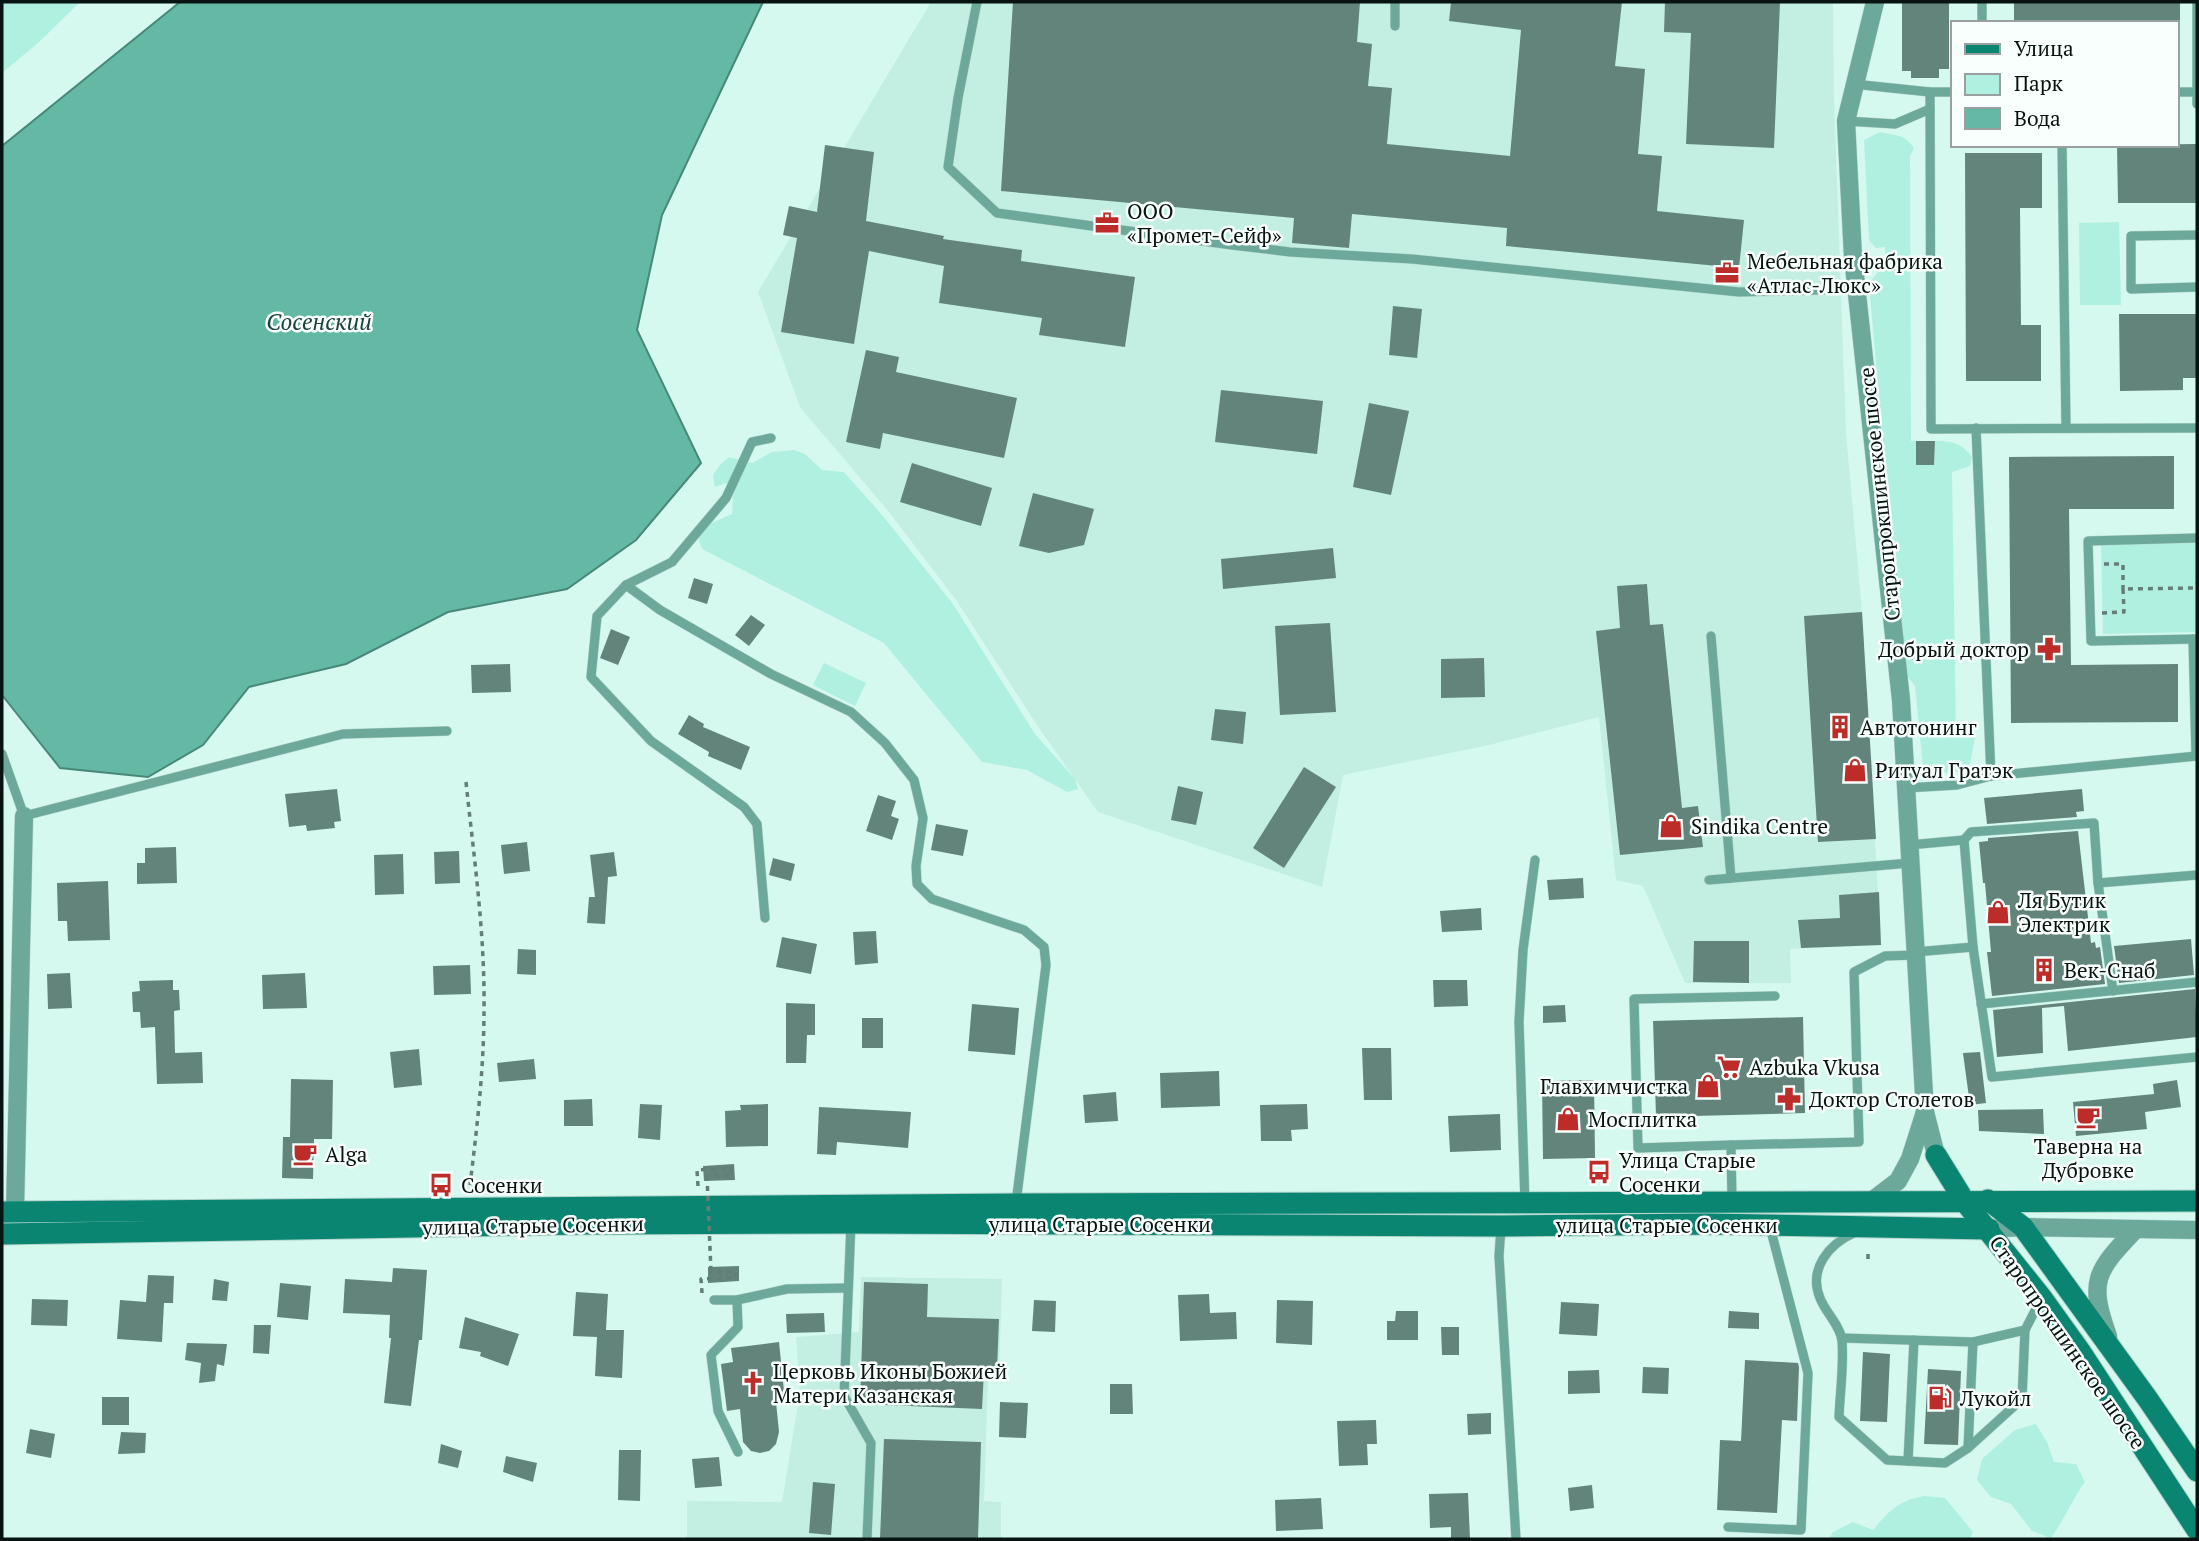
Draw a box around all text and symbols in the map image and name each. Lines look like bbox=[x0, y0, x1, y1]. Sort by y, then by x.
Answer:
legend bbox=[1951, 21, 2178, 147]
text: Улица bbox=[2014, 34, 2074, 62]
text: Парк bbox=[2014, 69, 2064, 97]
text: Вода bbox=[2014, 104, 2061, 132]
place label: ООО «Промет-Сейф» bbox=[1127, 197, 1282, 249]
office icon: ООО «Промет-Сейф» bbox=[1093, 209, 1121, 237]
place label: Мебельная фабрика «Атлас-Люкс» bbox=[1747, 247, 1943, 299]
office icon: Мебельная фабрика «Атлас-Люкс» bbox=[1713, 259, 1741, 287]
water label: Сосенский bbox=[266, 306, 372, 337]
street label: Старопрокшинское шоссе bbox=[1852, 366, 1906, 622]
place label: Добрый доктор bbox=[1878, 635, 2029, 663]
pharmacy icon: Добрый доктор bbox=[2035, 635, 2063, 663]
building icon: Автотонинг bbox=[1826, 713, 1854, 741]
place label: Автотонинг bbox=[1860, 713, 1977, 741]
shop icon: Ритуал Гратэк bbox=[1841, 756, 1869, 784]
place label: Ритуал Гратэк bbox=[1875, 756, 2014, 784]
shop icon: Sindika Centre bbox=[1657, 812, 1685, 840]
place label: Sindika Centre bbox=[1691, 812, 1828, 840]
place label: Ля Бутик Электрик bbox=[2017, 886, 2111, 938]
shop icon: Ля Бутик Электрик bbox=[1984, 898, 2012, 926]
building icon: Век-Снаб bbox=[2030, 956, 2058, 984]
place label: Век-Снаб bbox=[2064, 956, 2155, 984]
supermarket icon: Azbuka Vkusa bbox=[1715, 1053, 1743, 1081]
place label: Azbuka Vkusa bbox=[1749, 1053, 1880, 1081]
place label: Главхимчистка bbox=[1540, 1072, 1688, 1100]
shop icon: Главхимчистка bbox=[1694, 1072, 1722, 1100]
pharmacy icon: Доктор Столетов bbox=[1775, 1085, 1803, 1113]
place label: Доктор Столетов bbox=[1809, 1085, 1974, 1113]
cafe icon: Таверна на Дубровке bbox=[2074, 1103, 2102, 1131]
shop icon: Мосплитка bbox=[1554, 1105, 1582, 1133]
place label: Мосплитка bbox=[1588, 1105, 1697, 1133]
place label: Таверна на Дубровке bbox=[2034, 1132, 2143, 1184]
cafe icon: Alga bbox=[291, 1140, 319, 1168]
place label: Alga bbox=[325, 1140, 368, 1168]
place label: Улица Старые Сосенки bbox=[1619, 1146, 1756, 1198]
bus stop icon: Улица Старые Сосенки bbox=[1585, 1158, 1613, 1186]
bus stop icon: Сосенки bbox=[427, 1171, 455, 1199]
place label: Сосенки bbox=[461, 1171, 543, 1199]
street label: улица Старые Сосенки bbox=[421, 1209, 644, 1241]
street label: улица Старые Сосенки bbox=[988, 1210, 1211, 1238]
street label: улица Старые Сосенки bbox=[1555, 1211, 1778, 1239]
street label: Старопрокшинское шоссе bbox=[1983, 1230, 2153, 1454]
place label: Церковь Иконы Божией Матери Казанская bbox=[773, 1357, 1007, 1409]
church icon: Церковь Иконы Божией Матери Казанская bbox=[739, 1369, 767, 1397]
fuel station icon: Лукойл bbox=[1926, 1384, 1954, 1412]
place label: Лукойл bbox=[1959, 1384, 2031, 1412]

